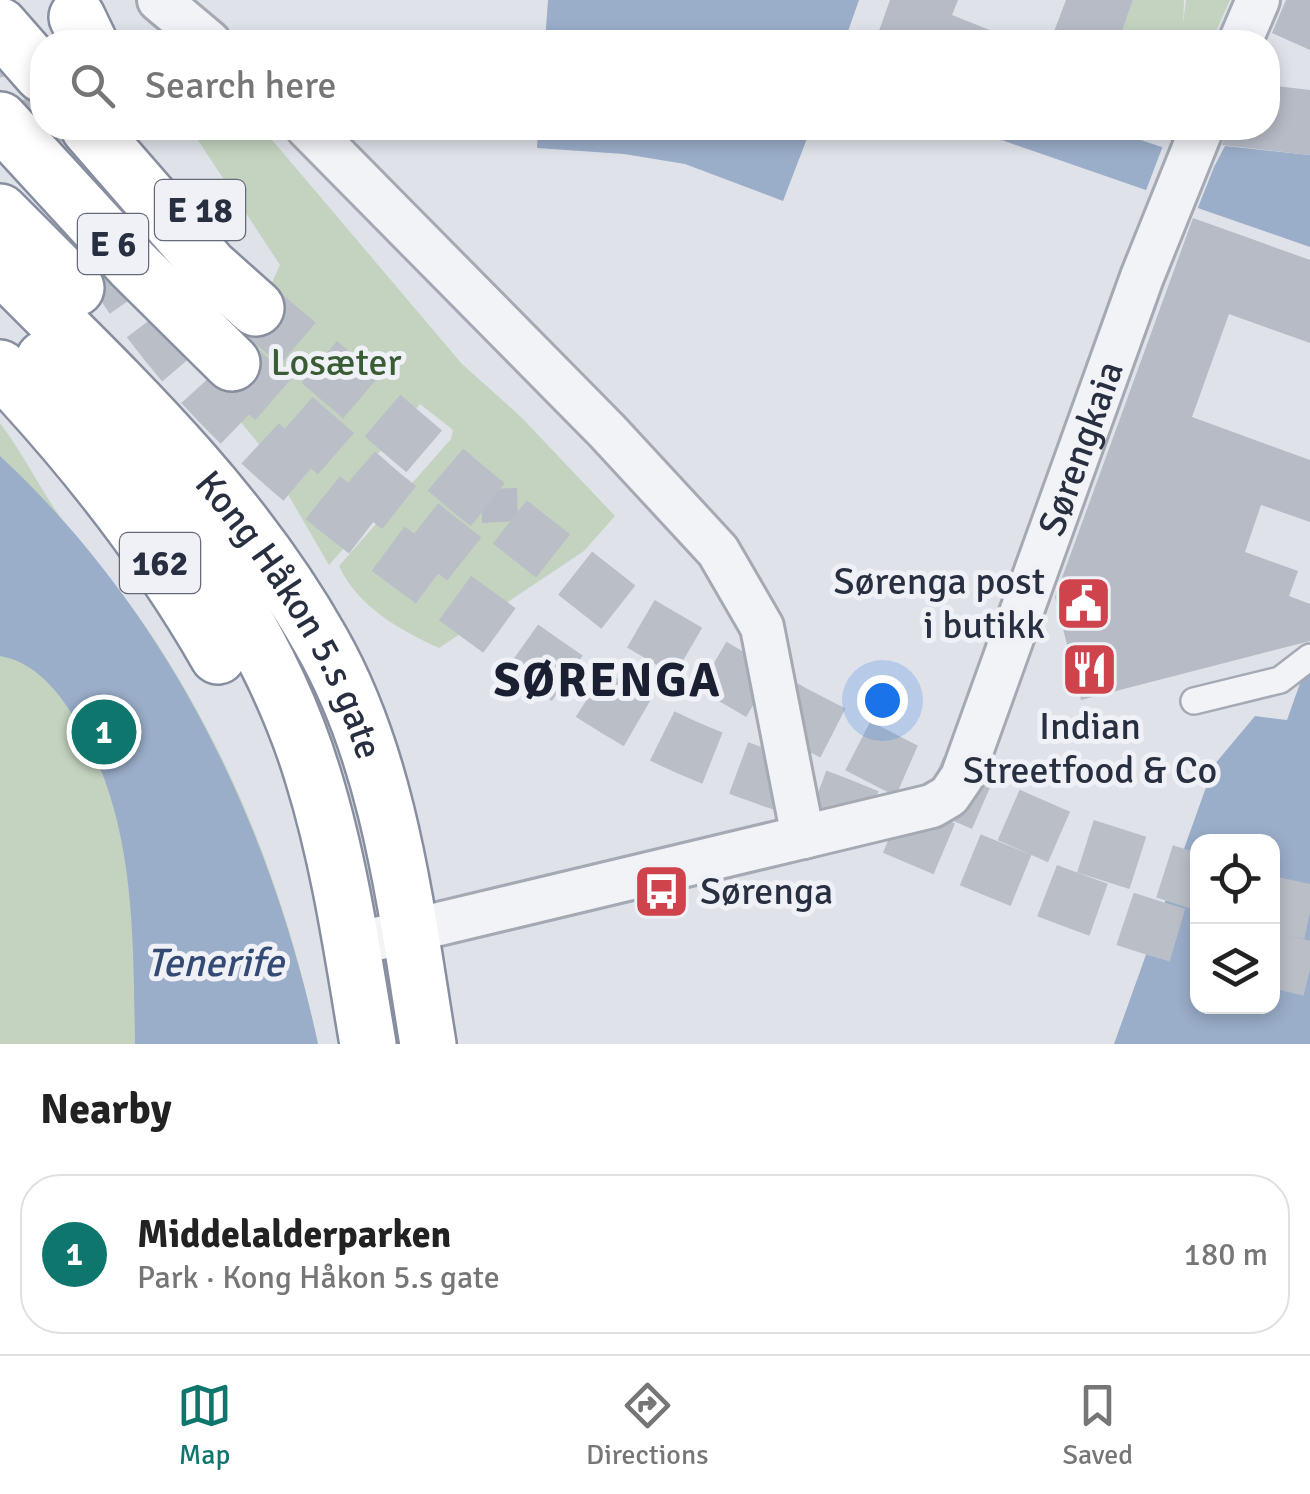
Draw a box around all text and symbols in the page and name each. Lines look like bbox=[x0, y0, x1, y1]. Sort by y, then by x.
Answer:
search box bbox=[30, 30, 1280, 140]
icon: search bbox=[65, 58, 120, 113]
text: Search here bbox=[145, 62, 337, 109]
road number: E 18 bbox=[155, 180, 245, 240]
road number: E 6 bbox=[78, 214, 148, 274]
park label: Losæter bbox=[271, 339, 401, 386]
street label: Sørengkaia bbox=[1028, 355, 1134, 542]
street label: Kong Håkon 5.s gate bbox=[185, 461, 393, 765]
road number: 162 bbox=[120, 533, 200, 593]
place label: Sørenga post i butikk bbox=[834, 558, 1045, 649]
public building icon: Sørenga post i butikk bbox=[1054, 573, 1114, 633]
restaurant icon: Indian Streetfood & Co bbox=[1060, 639, 1120, 699]
district label: SØRENGA bbox=[494, 651, 722, 710]
your location bbox=[857, 675, 908, 726]
pin: 1 bbox=[72, 694, 136, 770]
place label: Indian Streetfood & Co bbox=[963, 703, 1217, 794]
map controls bbox=[1190, 834, 1280, 1014]
button: locate bbox=[1190, 834, 1280, 924]
bus stop icon: Sørenga bbox=[631, 861, 691, 921]
place label: Sørenga bbox=[700, 868, 833, 915]
button: layers bbox=[1190, 924, 1280, 1014]
water label: Tenerife bbox=[146, 938, 286, 988]
text: Nearby bbox=[40, 1084, 172, 1135]
text: Middelalderparken bbox=[137, 1211, 451, 1258]
text: 1 bbox=[66, 1235, 83, 1274]
text: 180 m bbox=[1184, 1235, 1268, 1274]
text: Park · Kong Håkon 5.s gate bbox=[137, 1258, 500, 1297]
tab: Map bbox=[177, 1378, 232, 1472]
tab: Directions bbox=[586, 1378, 708, 1472]
tab: Saved bbox=[1062, 1378, 1133, 1472]

